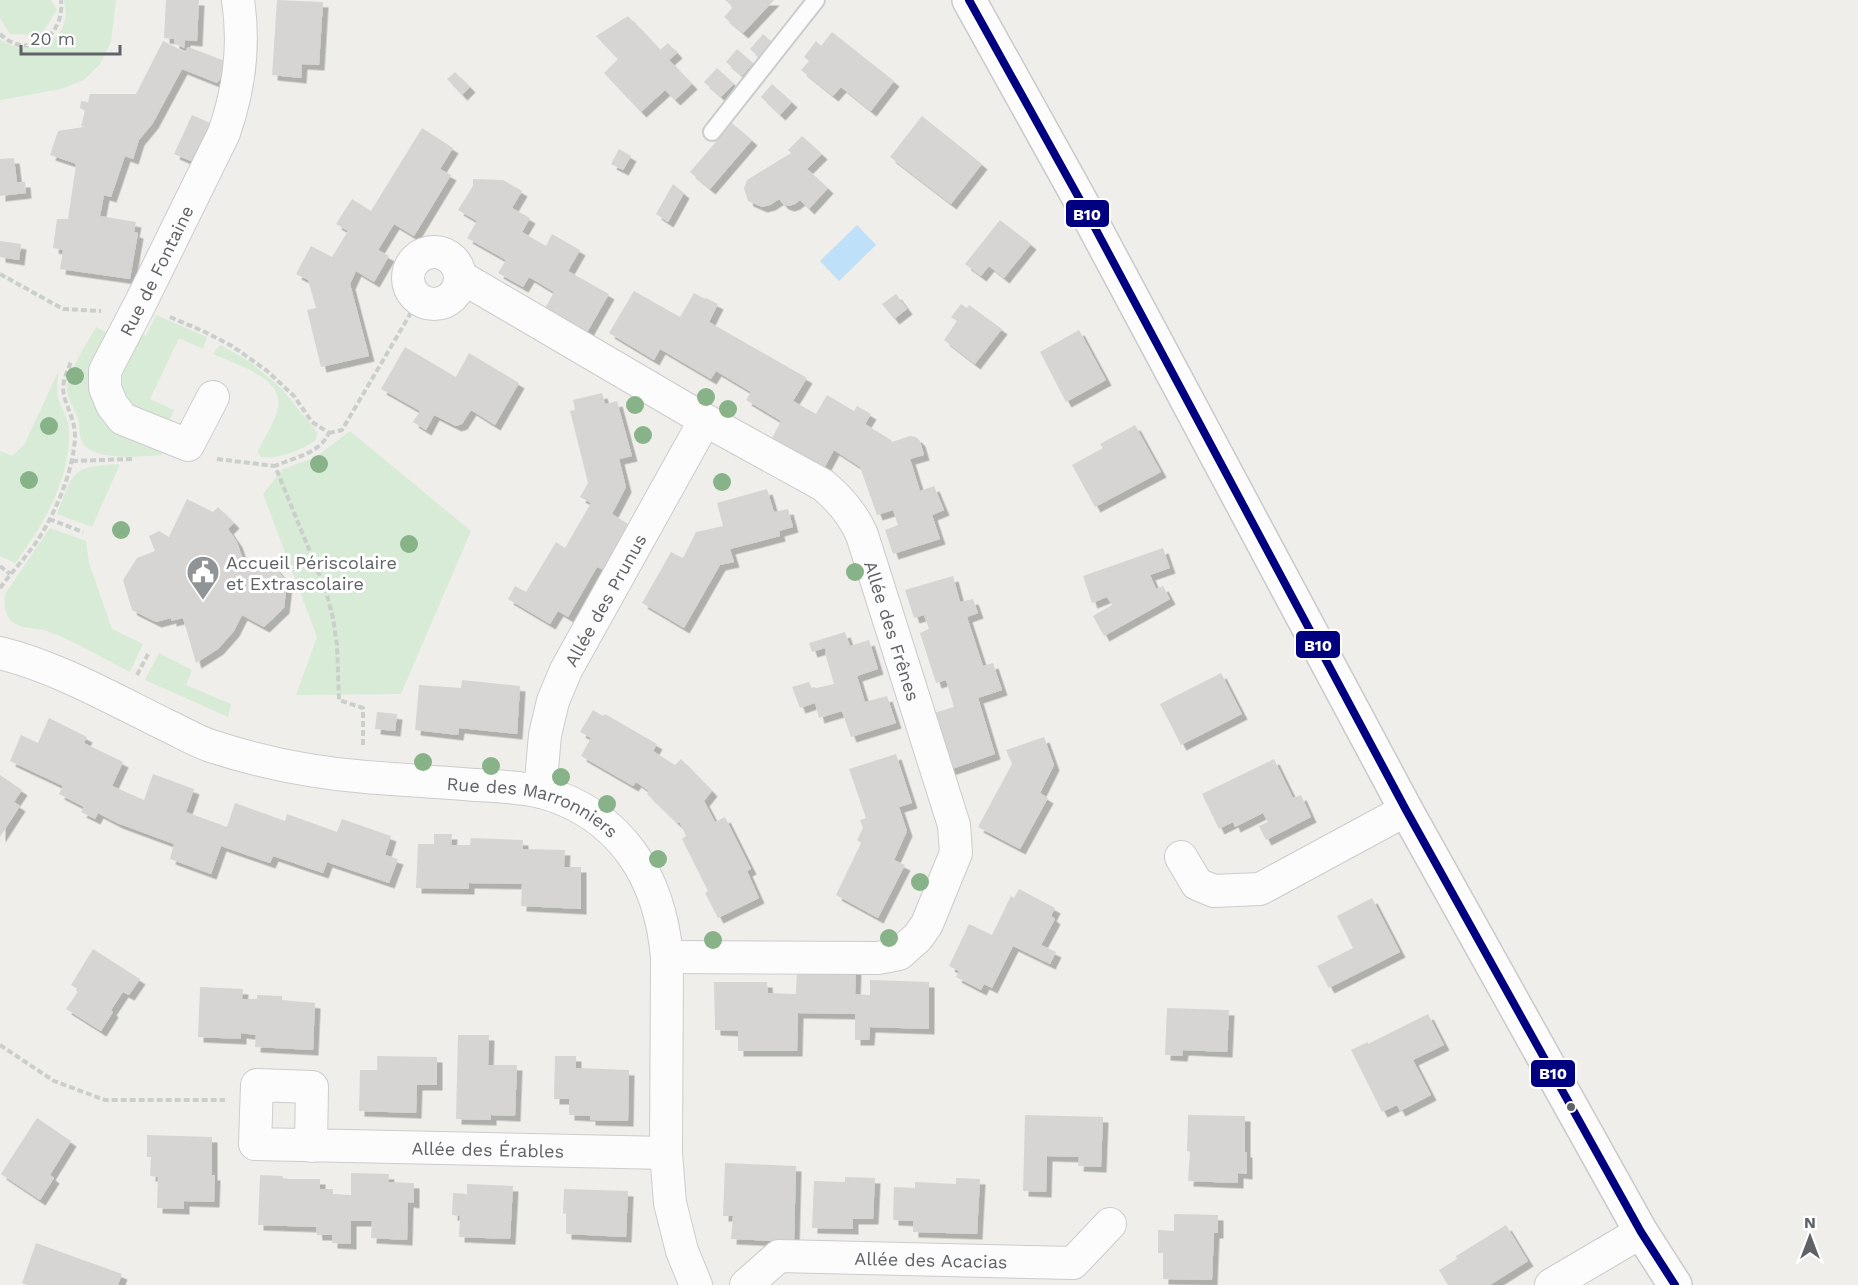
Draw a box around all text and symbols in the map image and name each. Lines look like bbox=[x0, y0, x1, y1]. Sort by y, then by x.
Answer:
scale bar bbox=[21, 18, 120, 56]
text: 20 m bbox=[30, 28, 75, 49]
line badge: B10 bbox=[1065, 199, 1110, 228]
street label: Rue de Fontaine bbox=[115, 202, 197, 339]
text: B10 bbox=[1073, 205, 1101, 224]
street label: Allée des Prunus bbox=[560, 530, 650, 670]
place label: Accueil Périscolaire et Extrascolaire bbox=[226, 552, 397, 594]
public building icon: Accueil Périscolaire et Extrascolaire bbox=[185, 554, 221, 601]
street label: Allée des Frênes bbox=[860, 558, 924, 703]
line badge: B10 bbox=[1295, 630, 1341, 659]
text: B10 bbox=[1304, 636, 1332, 655]
street label: Rue des Marronniers bbox=[446, 772, 623, 842]
line badge: B10 bbox=[1530, 1059, 1576, 1088]
text: B10 bbox=[1539, 1064, 1567, 1083]
unlabelled marker bbox=[1565, 1101, 1577, 1113]
street label: Allée des Érables bbox=[411, 1137, 564, 1161]
north arrow bbox=[1780, 1207, 1840, 1267]
text: N bbox=[1804, 1213, 1816, 1232]
street label: Allée des Acacias bbox=[854, 1247, 1008, 1272]

